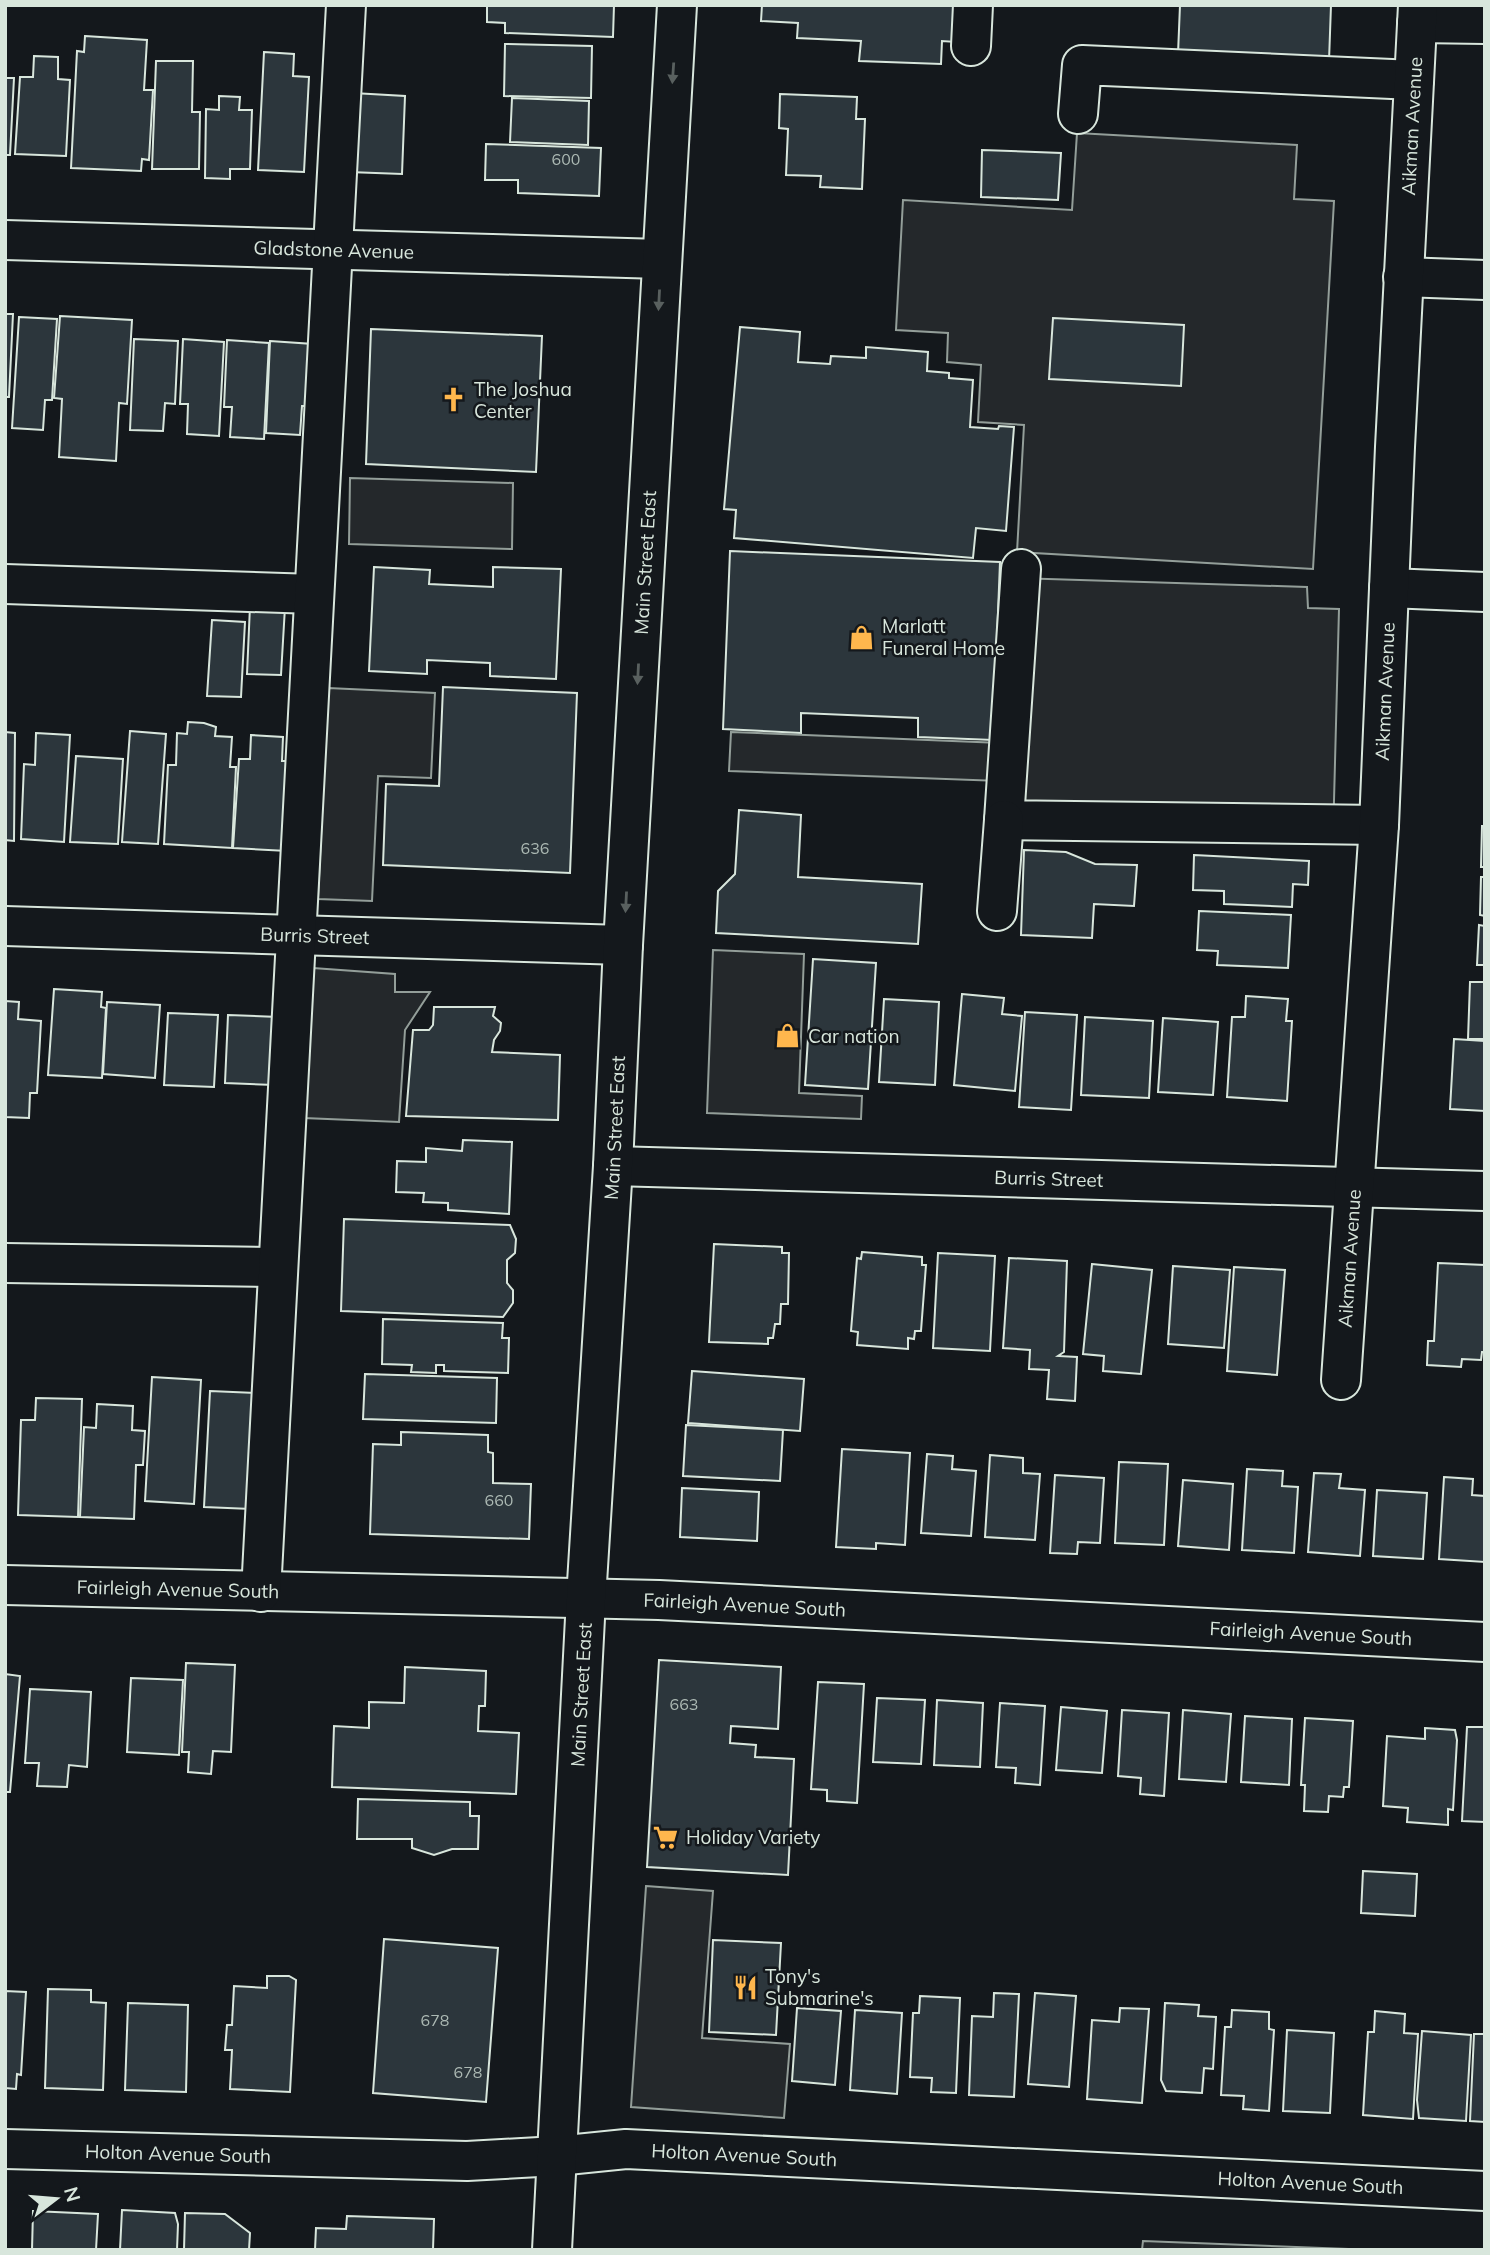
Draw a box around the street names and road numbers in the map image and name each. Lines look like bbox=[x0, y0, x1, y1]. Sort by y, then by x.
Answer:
street label: Aikman Avenue bbox=[1396, 56, 1427, 196]
street label: Gladstone Avenue bbox=[253, 235, 415, 264]
street label: Main Street East bbox=[629, 489, 661, 635]
street label: Aikman Avenue bbox=[1370, 622, 1400, 761]
street label: Burris Street bbox=[260, 922, 370, 949]
street label: Main Street East bbox=[599, 1055, 630, 1201]
street label: Burris Street bbox=[994, 1165, 1104, 1192]
street label: Aikman Avenue bbox=[1333, 1188, 1366, 1328]
street label: Fairleigh Avenue South bbox=[76, 1575, 280, 1603]
street label: Fairleigh Avenue South bbox=[643, 1588, 847, 1621]
street label: Fairleigh Avenue South bbox=[1209, 1616, 1413, 1650]
street label: Main Street East bbox=[565, 1622, 597, 1767]
street label: Holton Avenue South bbox=[651, 2138, 838, 2171]
street label: Holton Avenue South bbox=[85, 2139, 271, 2168]
street label: Holton Avenue South bbox=[1217, 2166, 1404, 2199]

